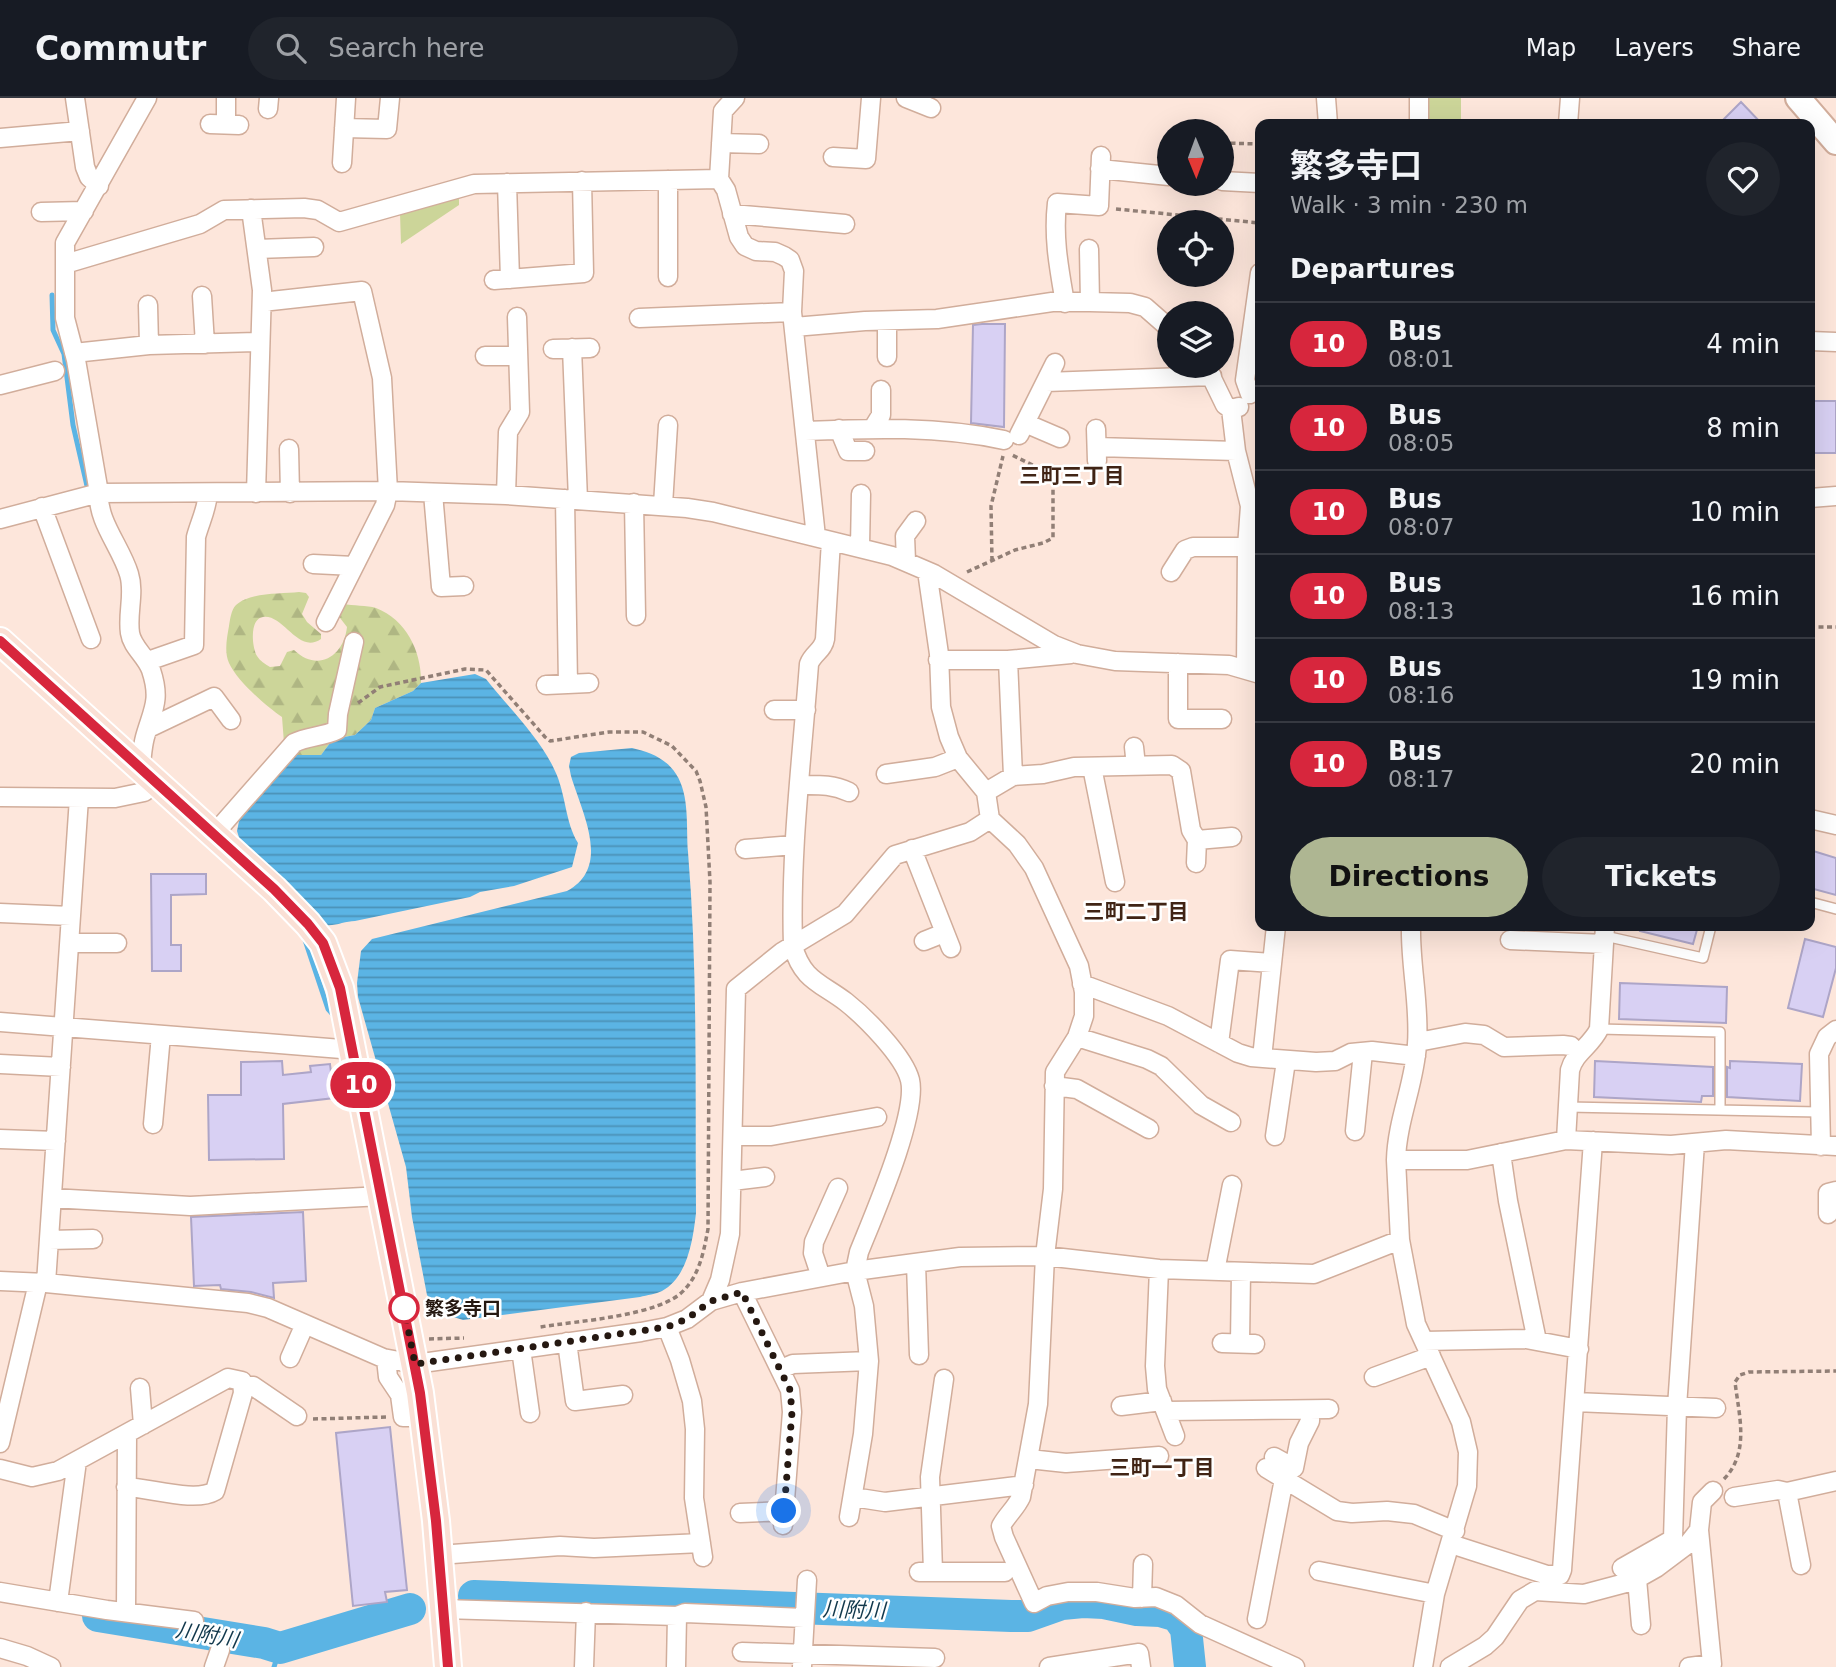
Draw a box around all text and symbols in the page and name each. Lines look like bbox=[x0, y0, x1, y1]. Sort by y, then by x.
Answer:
search box bbox=[248, 17, 738, 80]
text: Commutr bbox=[35, 29, 206, 68]
icon: search bbox=[272, 29, 310, 67]
text: Search here bbox=[328, 33, 484, 63]
text: Map bbox=[1526, 34, 1576, 62]
text: Layers bbox=[1614, 34, 1694, 62]
text: Share bbox=[1732, 34, 1801, 62]
north arrow bbox=[1157, 119, 1234, 196]
map controls bbox=[1157, 119, 1234, 378]
button: heart bbox=[1706, 142, 1780, 216]
text: 繁多寺口 bbox=[1290, 146, 1422, 185]
text: Walk · 3 min · 230 m bbox=[1290, 192, 1528, 218]
button: locate bbox=[1157, 210, 1234, 287]
text: Departures bbox=[1290, 254, 1455, 284]
button: layers bbox=[1157, 301, 1234, 378]
text: Bus bbox=[1388, 316, 1442, 346]
text: 4 min bbox=[1706, 329, 1780, 359]
text: 10 bbox=[1312, 330, 1345, 358]
text: 08:01 bbox=[1388, 346, 1454, 372]
text: Bus bbox=[1388, 400, 1442, 430]
text: 8 min bbox=[1706, 413, 1780, 443]
text: 10 bbox=[1312, 414, 1345, 442]
text: 08:05 bbox=[1388, 430, 1454, 456]
district label: 三町三丁目 bbox=[1020, 464, 1125, 488]
text: Bus bbox=[1388, 484, 1442, 514]
text: 10 min bbox=[1690, 497, 1780, 527]
text: 10 bbox=[1312, 498, 1345, 526]
text: 08:07 bbox=[1388, 514, 1454, 540]
text: Bus bbox=[1388, 568, 1442, 598]
text: 16 min bbox=[1690, 581, 1780, 611]
text: 10 bbox=[1312, 582, 1345, 610]
text: 08:13 bbox=[1388, 598, 1454, 624]
text: Bus bbox=[1388, 652, 1442, 682]
text: 19 min bbox=[1690, 665, 1780, 695]
text: 10 bbox=[1312, 666, 1345, 694]
text: 08:16 bbox=[1388, 682, 1454, 708]
text: Bus bbox=[1388, 736, 1442, 766]
text: 20 min bbox=[1690, 749, 1780, 779]
text: 10 bbox=[1312, 750, 1345, 778]
text: 08:17 bbox=[1388, 766, 1454, 792]
button: Directions bbox=[1290, 837, 1528, 917]
button: Tickets bbox=[1542, 837, 1780, 917]
district label: 三町二丁目 bbox=[1084, 900, 1189, 924]
line badge: 10 bbox=[330, 1062, 392, 1108]
text: 10 bbox=[344, 1071, 378, 1099]
marker: 繁多寺口 bbox=[389, 1293, 419, 1323]
place label: 繁多寺口 bbox=[425, 1297, 501, 1319]
district label: 三町一丁目 bbox=[1110, 1456, 1215, 1480]
your location bbox=[766, 1493, 801, 1528]
water label: 川附川 bbox=[822, 1597, 888, 1623]
water label: 川附川 bbox=[174, 1618, 242, 1653]

